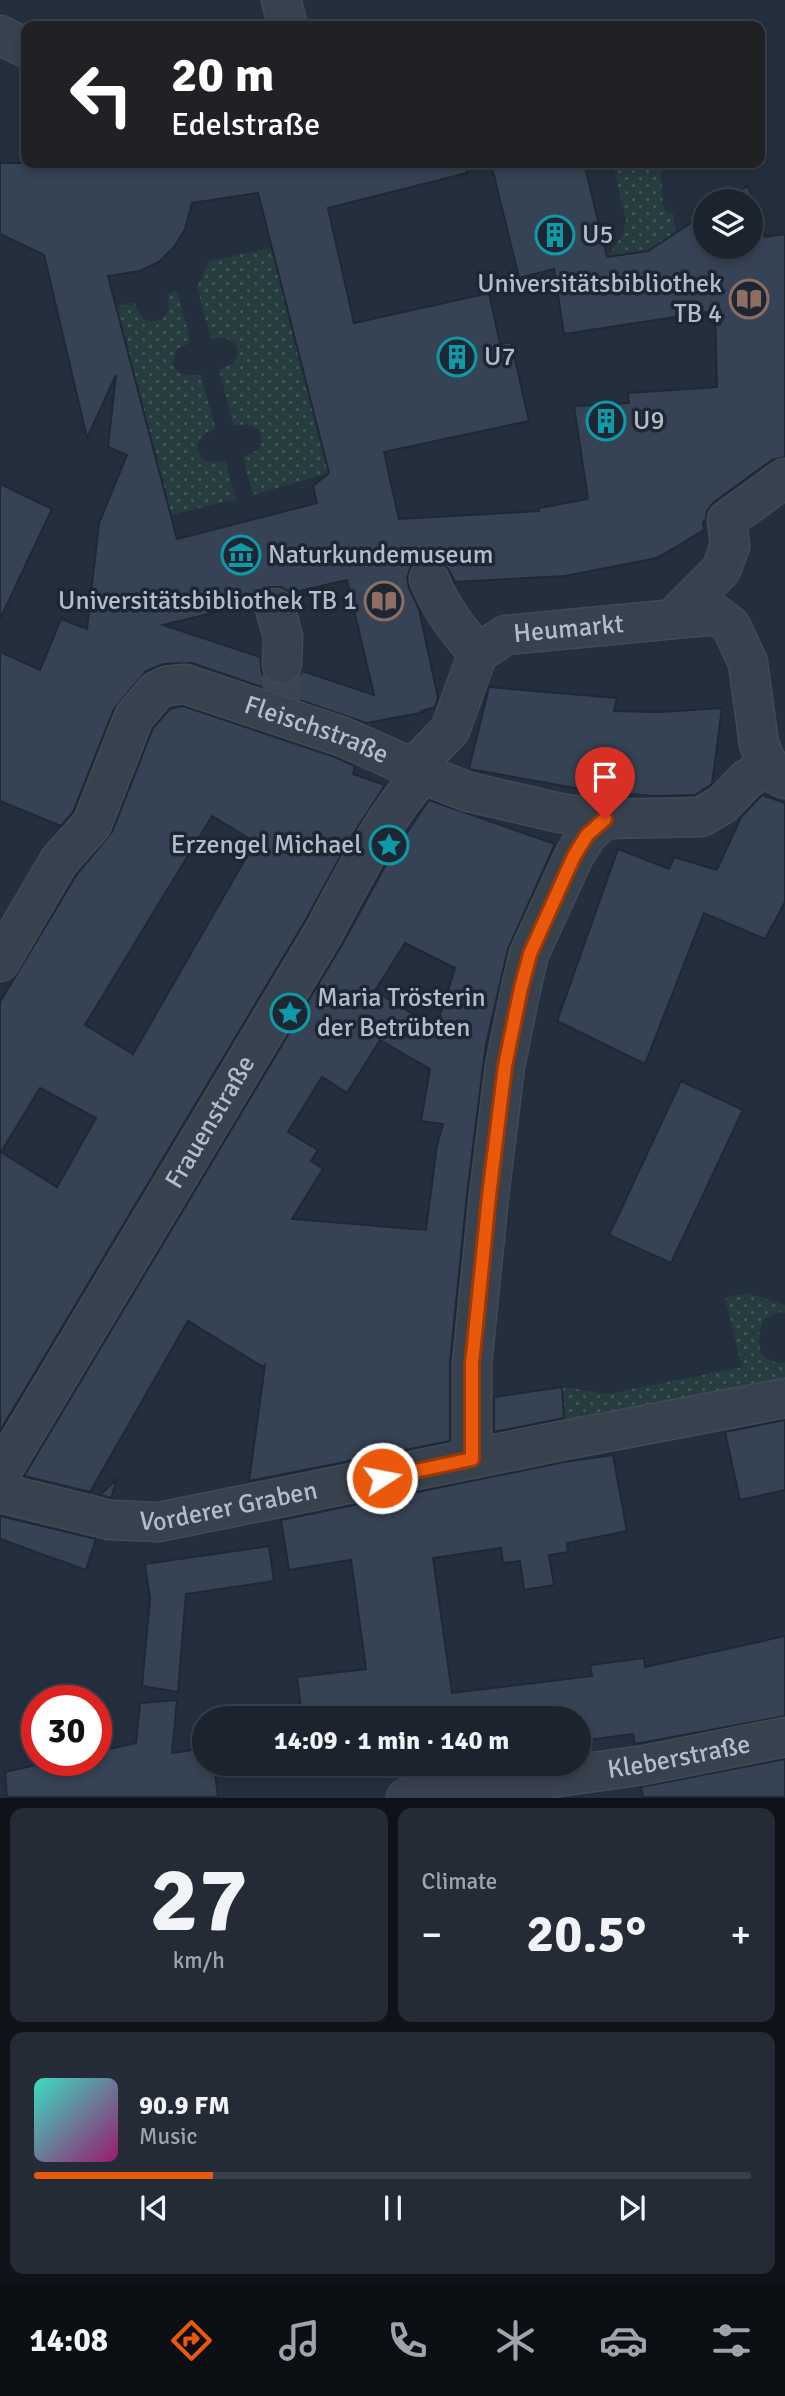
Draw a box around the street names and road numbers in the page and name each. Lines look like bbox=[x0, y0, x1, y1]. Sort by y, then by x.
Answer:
street label: Heumarkt bbox=[512, 608, 625, 650]
street label: Fleischstraße bbox=[240, 689, 393, 771]
street label: Frauenstraße bbox=[158, 1050, 262, 1194]
street label: Vorderer Graben bbox=[139, 1474, 320, 1539]
street label: Kleberstraße bbox=[606, 1728, 753, 1786]

